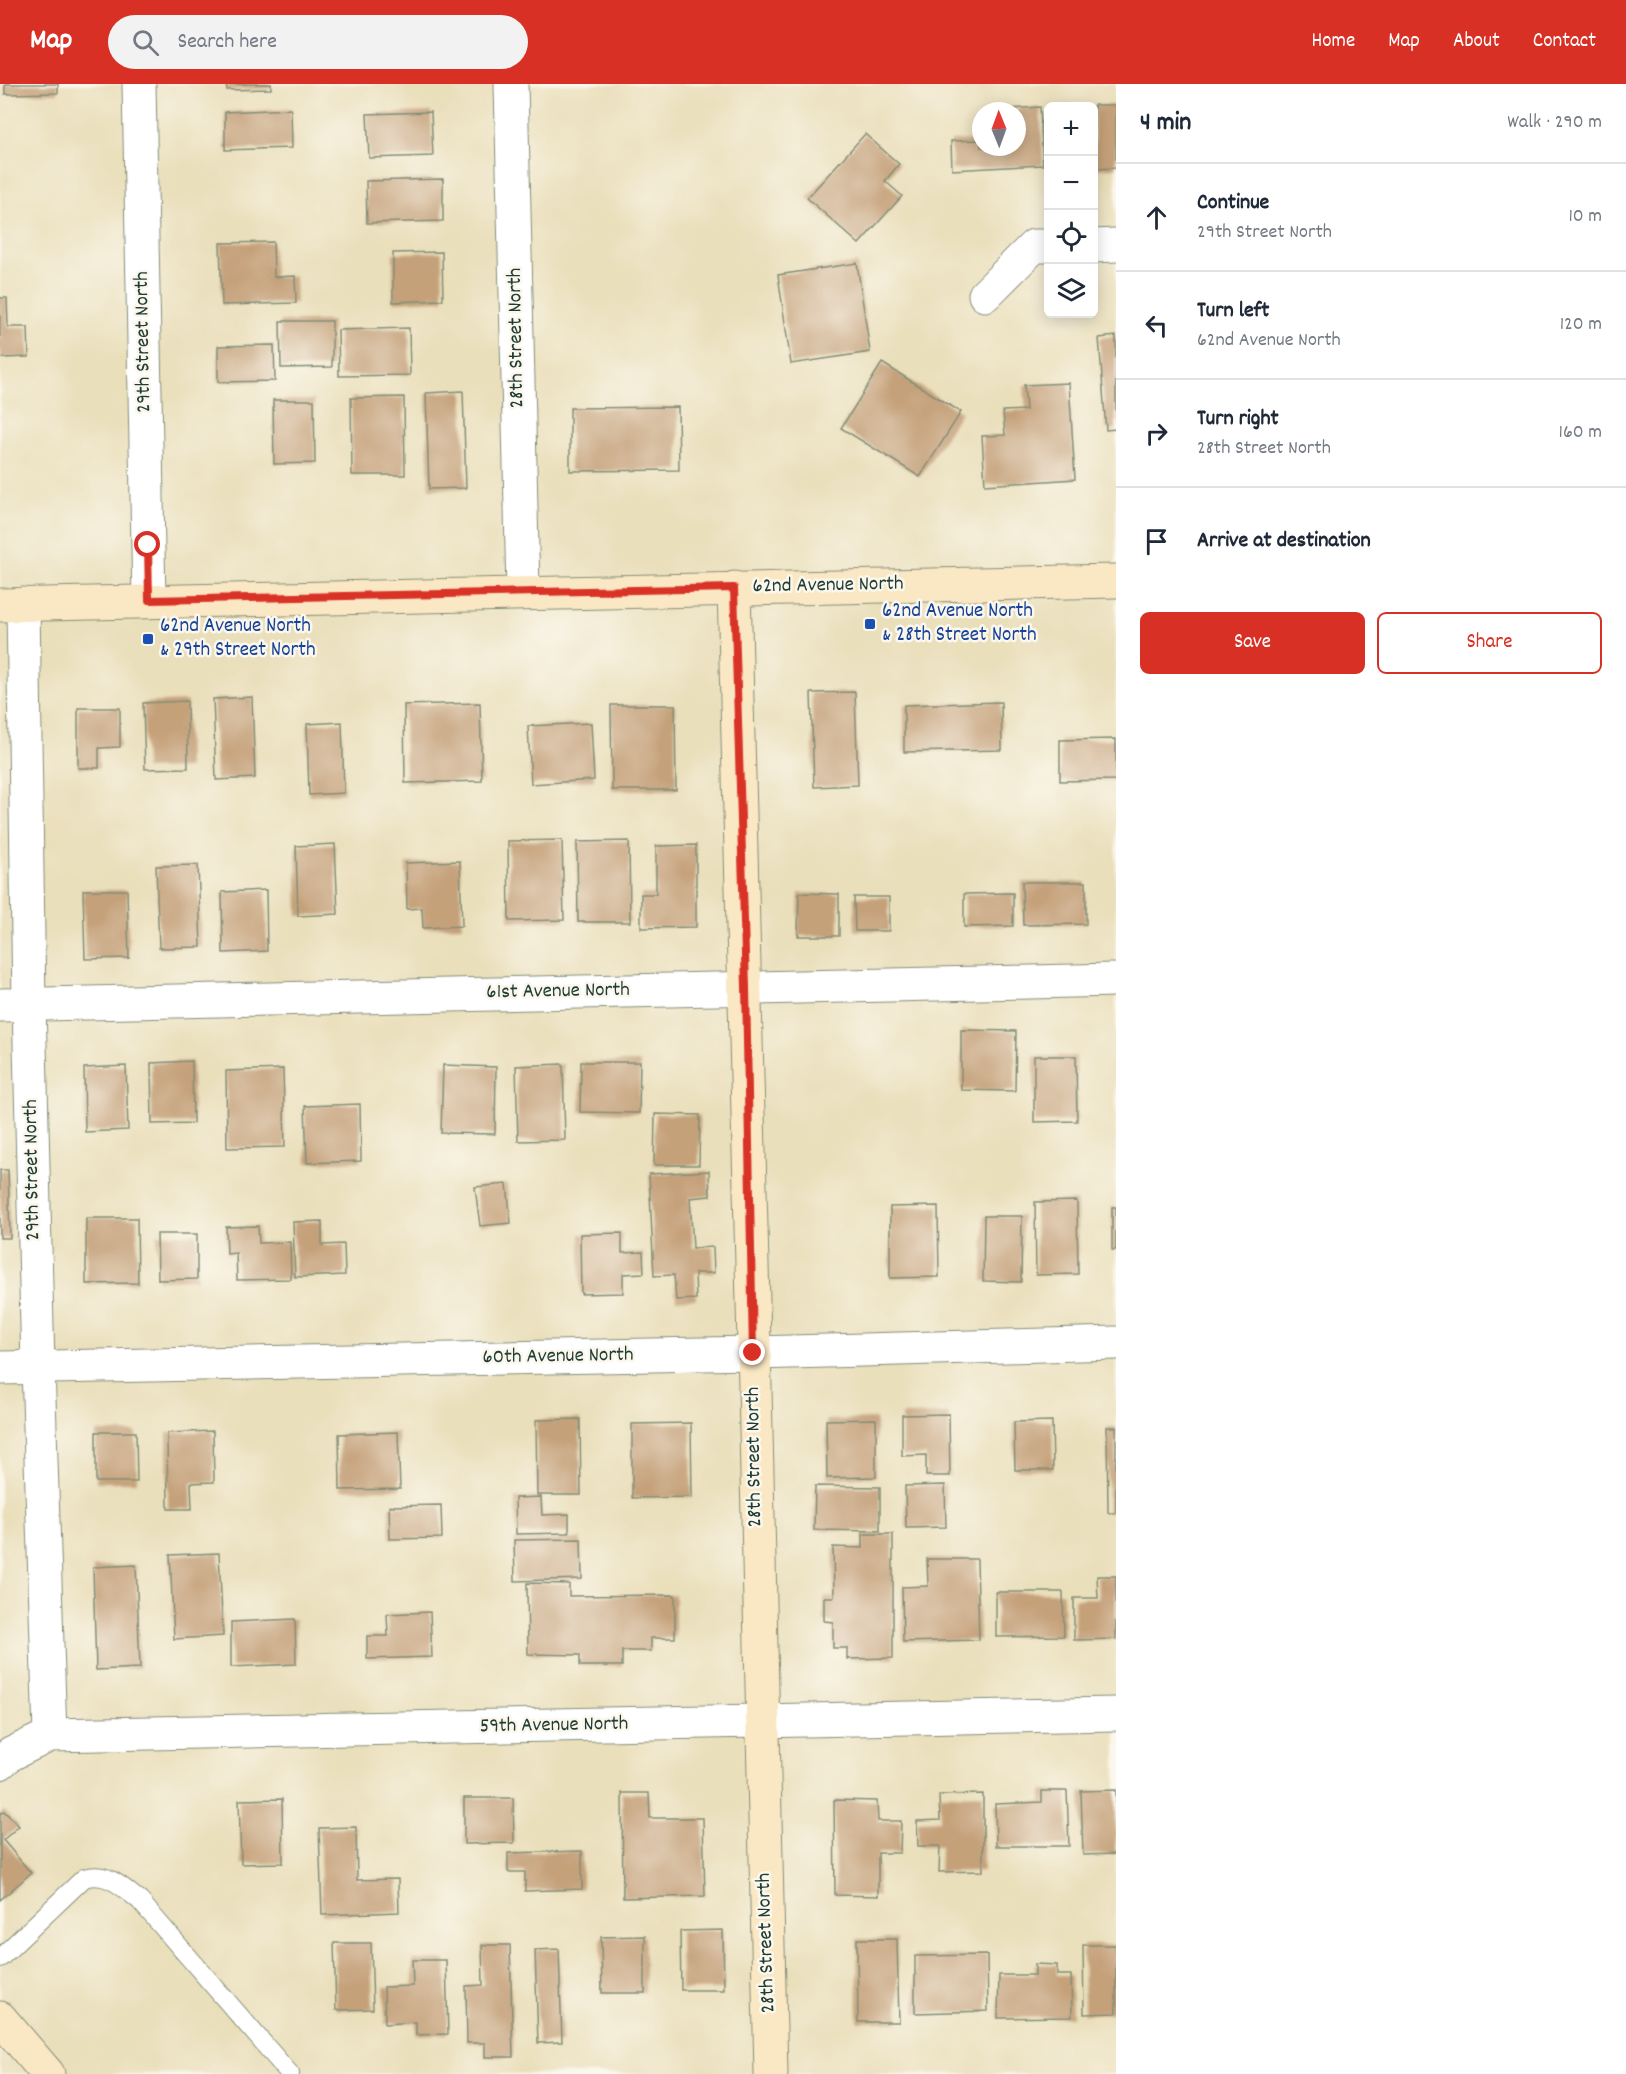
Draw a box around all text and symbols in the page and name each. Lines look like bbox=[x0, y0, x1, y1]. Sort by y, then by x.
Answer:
search box bbox=[108, 15, 528, 69]
text: Map bbox=[30, 22, 72, 62]
icon: search bbox=[129, 26, 162, 59]
text: Search here bbox=[177, 27, 277, 58]
text: Home bbox=[1311, 27, 1355, 57]
text: Map bbox=[1388, 27, 1420, 57]
text: About bbox=[1453, 27, 1500, 57]
text: Contact bbox=[1533, 27, 1596, 57]
north arrow bbox=[972, 102, 1026, 156]
map controls bbox=[1044, 102, 1098, 318]
button: + bbox=[1044, 102, 1098, 156]
text: 4 min bbox=[1140, 105, 1191, 142]
text: Walk · 290 m bbox=[1507, 109, 1602, 137]
button: − bbox=[1044, 156, 1098, 210]
text: Continue bbox=[1197, 188, 1269, 219]
icon: ahead bbox=[1140, 201, 1173, 234]
text: 10 m bbox=[1568, 203, 1602, 231]
button: locate bbox=[1044, 210, 1098, 264]
text: 29th Street North bbox=[1197, 219, 1332, 247]
button: layers bbox=[1044, 264, 1098, 318]
street label: 28th Street North bbox=[501, 267, 533, 409]
street label: 29th Street North bbox=[128, 271, 160, 413]
text: Turn left bbox=[1197, 296, 1269, 327]
icon: left bbox=[1140, 309, 1173, 342]
text: 120 m bbox=[1560, 311, 1602, 339]
text: 62nd Avenue North bbox=[1197, 327, 1341, 355]
text: Turn right bbox=[1197, 404, 1279, 435]
icon: right bbox=[1140, 417, 1173, 450]
text: 160 m bbox=[1559, 419, 1602, 447]
text: 28th Street North bbox=[1197, 435, 1331, 463]
icon: arrive bbox=[1140, 525, 1173, 558]
text: Arrive at destination bbox=[1197, 526, 1371, 557]
route start bbox=[134, 531, 160, 557]
street label: 62nd Avenue North bbox=[752, 570, 904, 602]
place label: 62nd Avenue North & 28th Street North bbox=[882, 597, 1037, 651]
place label: 62nd Avenue North & 29th Street North bbox=[160, 612, 316, 666]
button: Save bbox=[1140, 612, 1365, 674]
button: Share bbox=[1377, 612, 1602, 674]
marker: 62nd Avenue North & 28th Street North bbox=[863, 617, 877, 631]
marker: 62nd Avenue North & 29th Street North bbox=[141, 632, 155, 646]
street label: 61st Avenue North bbox=[486, 976, 630, 1008]
street label: 29th Street North bbox=[17, 1099, 49, 1241]
route end bbox=[739, 1339, 765, 1365]
street label: 60th Avenue North bbox=[482, 1341, 634, 1373]
street label: 28th Street North bbox=[739, 1386, 771, 1528]
street label: 59th Avenue North bbox=[479, 1710, 629, 1742]
street label: 28th Street North bbox=[750, 1872, 784, 2014]

